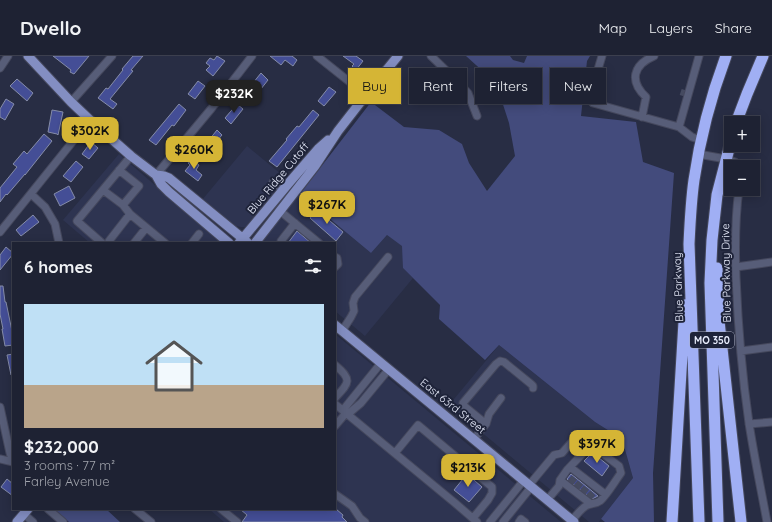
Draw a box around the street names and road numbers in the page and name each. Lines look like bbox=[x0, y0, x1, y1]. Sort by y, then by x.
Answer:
street label: Blue Ridge Cutoff bbox=[244, 139, 312, 217]
street label: Blue Parkway Drive bbox=[718, 223, 734, 323]
street label: Blue Parkway bbox=[670, 252, 686, 322]
road number: MO 350 bbox=[690, 332, 734, 348]
street label: East 63rd Street bbox=[417, 375, 489, 437]

